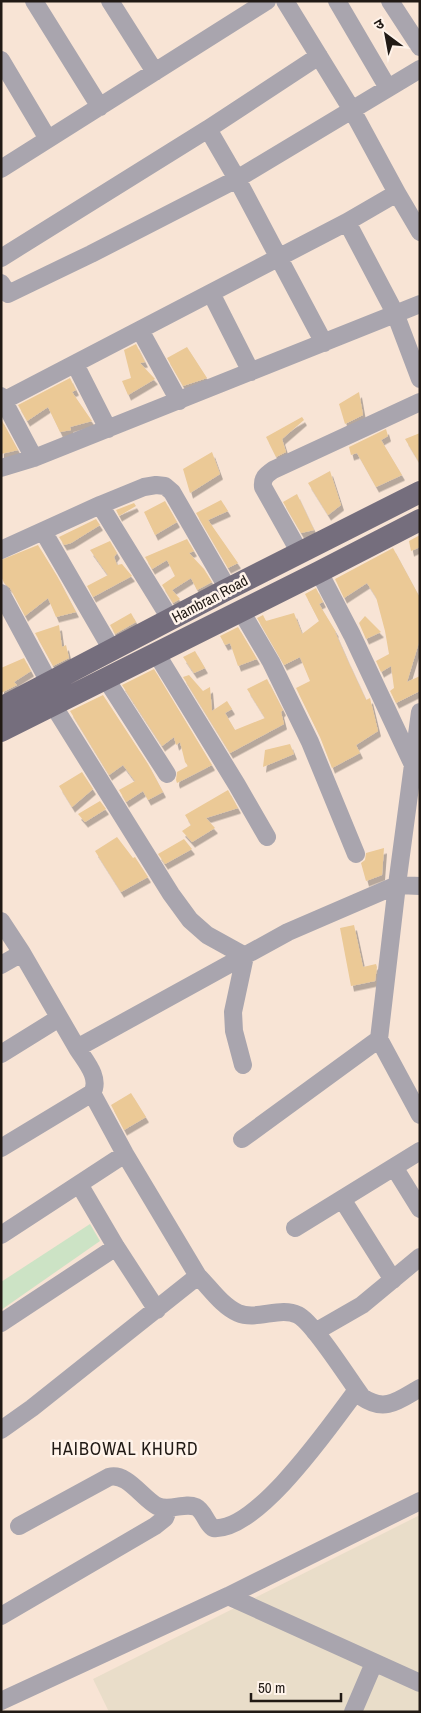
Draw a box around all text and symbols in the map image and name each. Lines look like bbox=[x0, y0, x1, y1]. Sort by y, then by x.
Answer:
north arrow bbox=[361, 10, 411, 60]
text: उ bbox=[371, 14, 388, 34]
street label: Hambran Road bbox=[168, 570, 252, 627]
district label: HAIBOWAL KHURD bbox=[51, 1436, 199, 1461]
scale bar bbox=[251, 1670, 341, 1702]
text: 50 m bbox=[258, 1677, 285, 1698]

